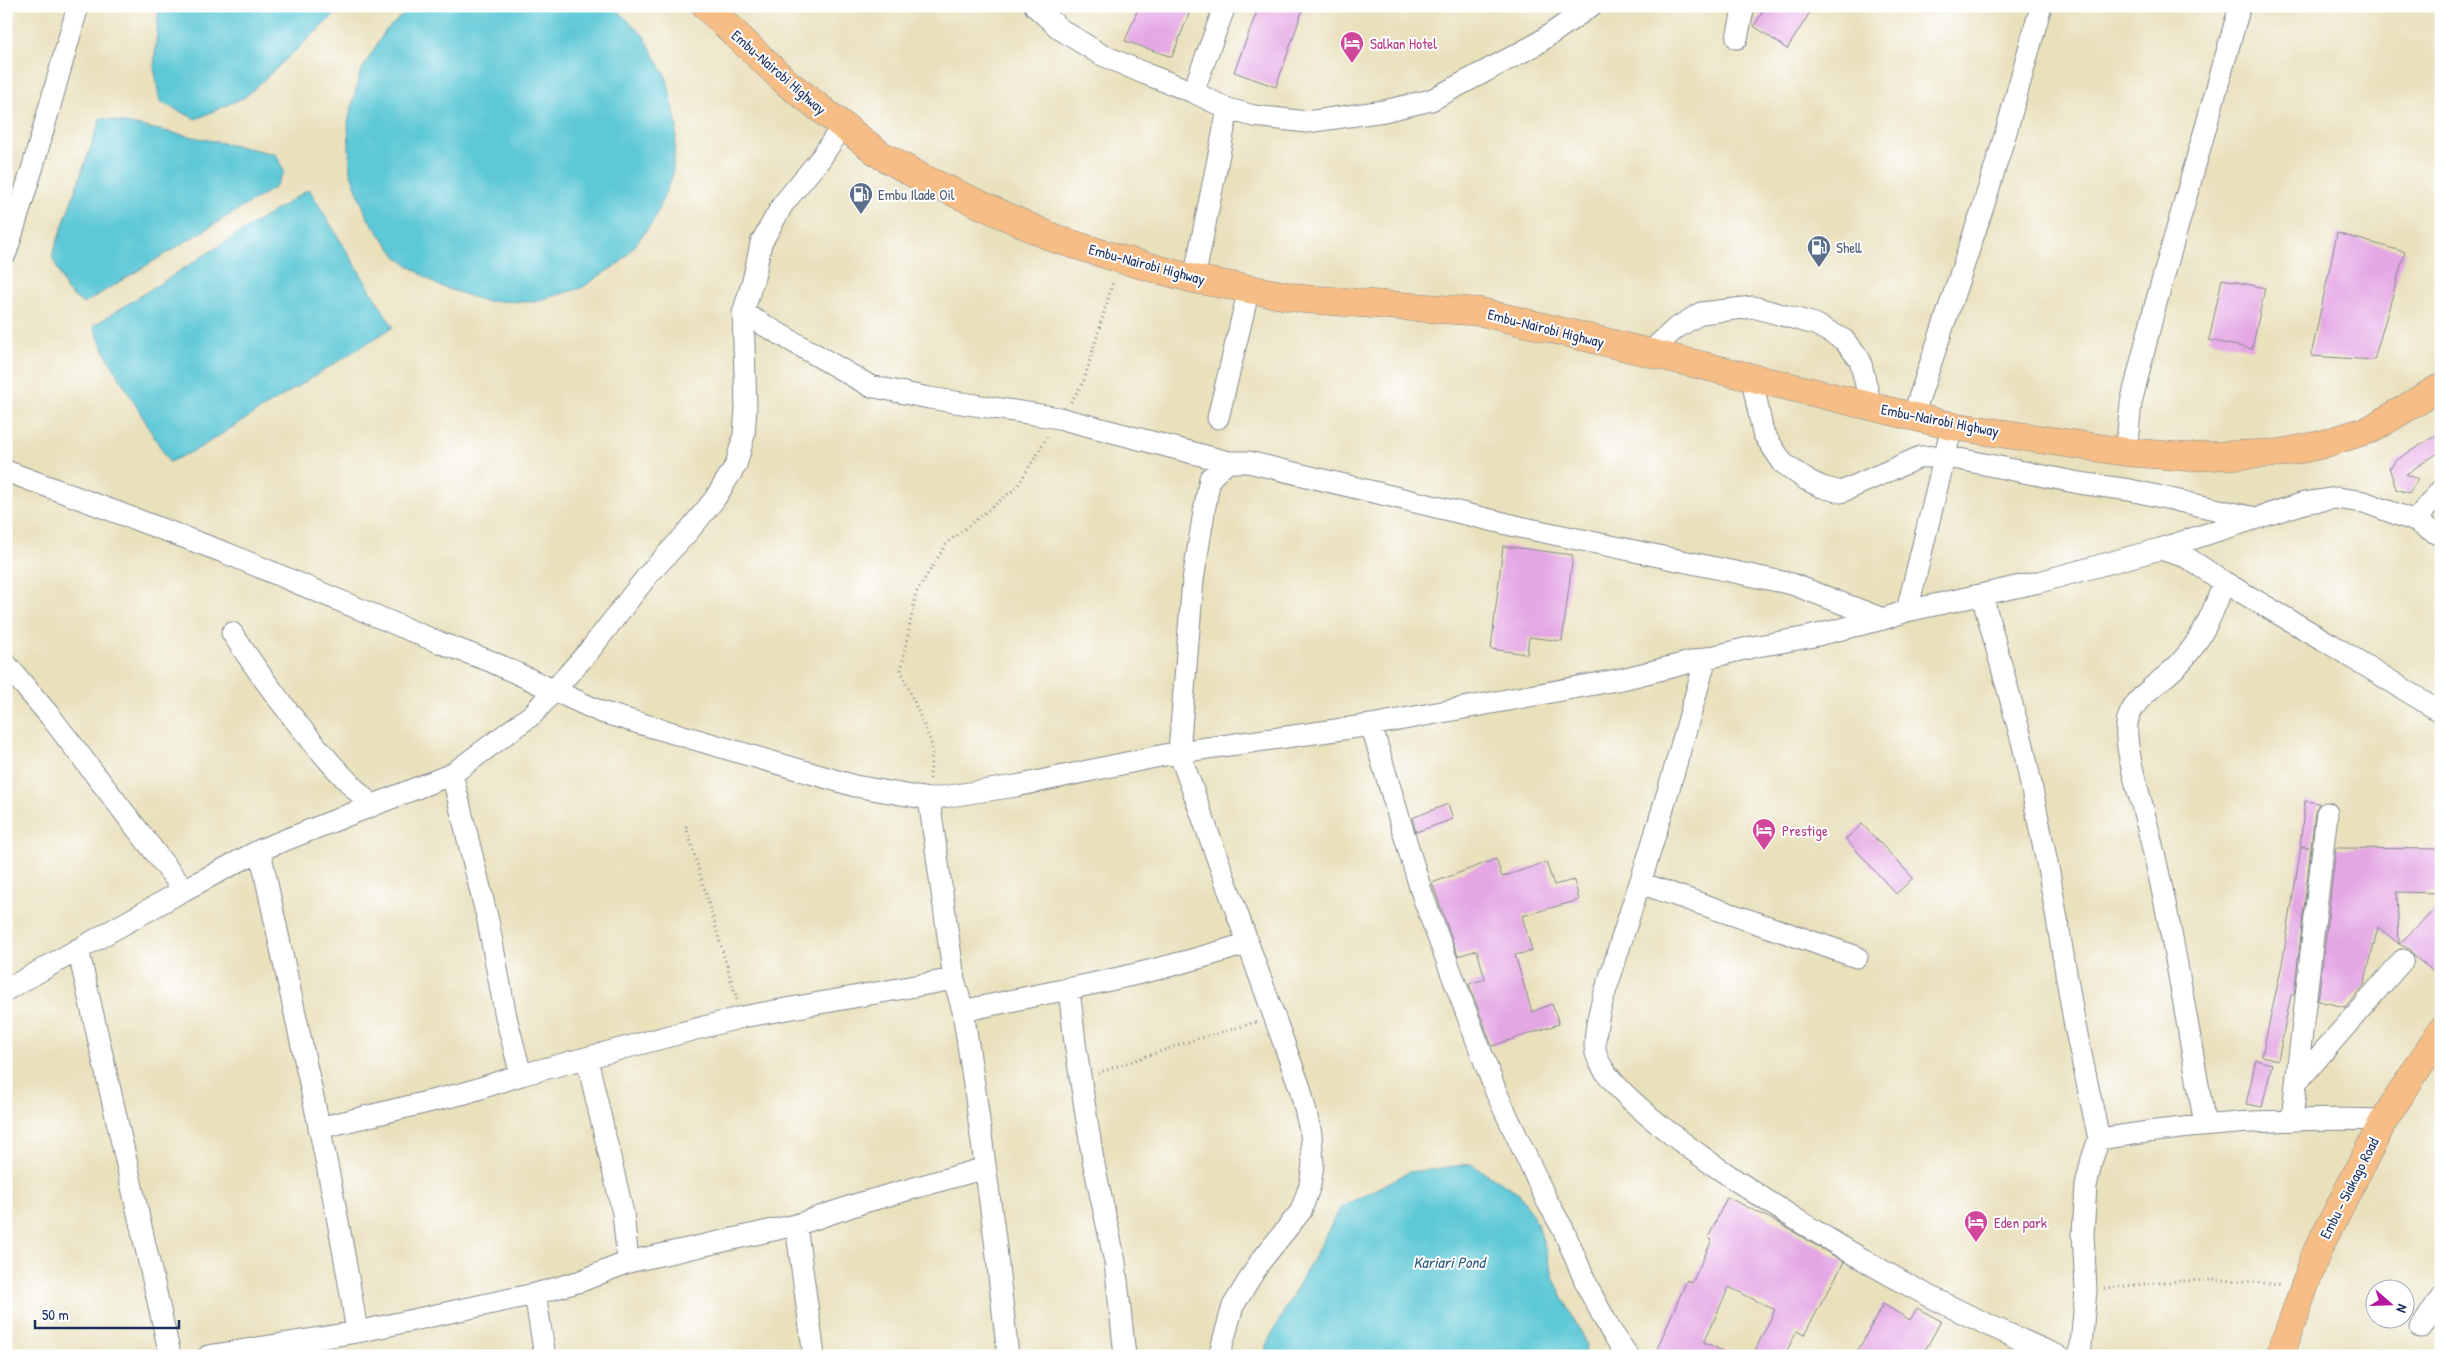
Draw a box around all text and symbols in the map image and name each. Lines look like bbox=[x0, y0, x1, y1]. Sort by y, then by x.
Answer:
street label: Embu-Nairobi Highway bbox=[727, 25, 831, 119]
hotel icon: Salkan Hotel bbox=[1339, 30, 1365, 64]
place label: Salkan Hotel bbox=[1370, 33, 1437, 54]
fuel station icon: Embu Ilade Oil bbox=[848, 181, 874, 215]
place label: Embu Ilade Oil bbox=[878, 184, 955, 205]
fuel station icon: Shell bbox=[1806, 234, 1832, 268]
place label: Shell bbox=[1836, 237, 1862, 258]
street label: Embu-Nairobi Highway bbox=[1087, 238, 1207, 290]
street label: Embu-Nairobi Highway bbox=[1485, 303, 1607, 353]
street label: Embu-Nairobi Highway bbox=[1879, 398, 2001, 442]
hotel icon: Prestige bbox=[1751, 817, 1777, 851]
place label: Prestige bbox=[1782, 820, 1828, 841]
street label: Embu - Siakago Road bbox=[2314, 1134, 2384, 1242]
hotel icon: Eden park bbox=[1963, 1209, 1989, 1243]
place label: Eden park bbox=[1994, 1212, 2047, 1233]
water label: Kariari Pond bbox=[1413, 1251, 1488, 1273]
north arrow bbox=[2364, 1280, 2414, 1330]
scale bar bbox=[35, 1297, 179, 1329]
text: N bbox=[2392, 1302, 2413, 1316]
text: 50 m bbox=[42, 1304, 69, 1325]

